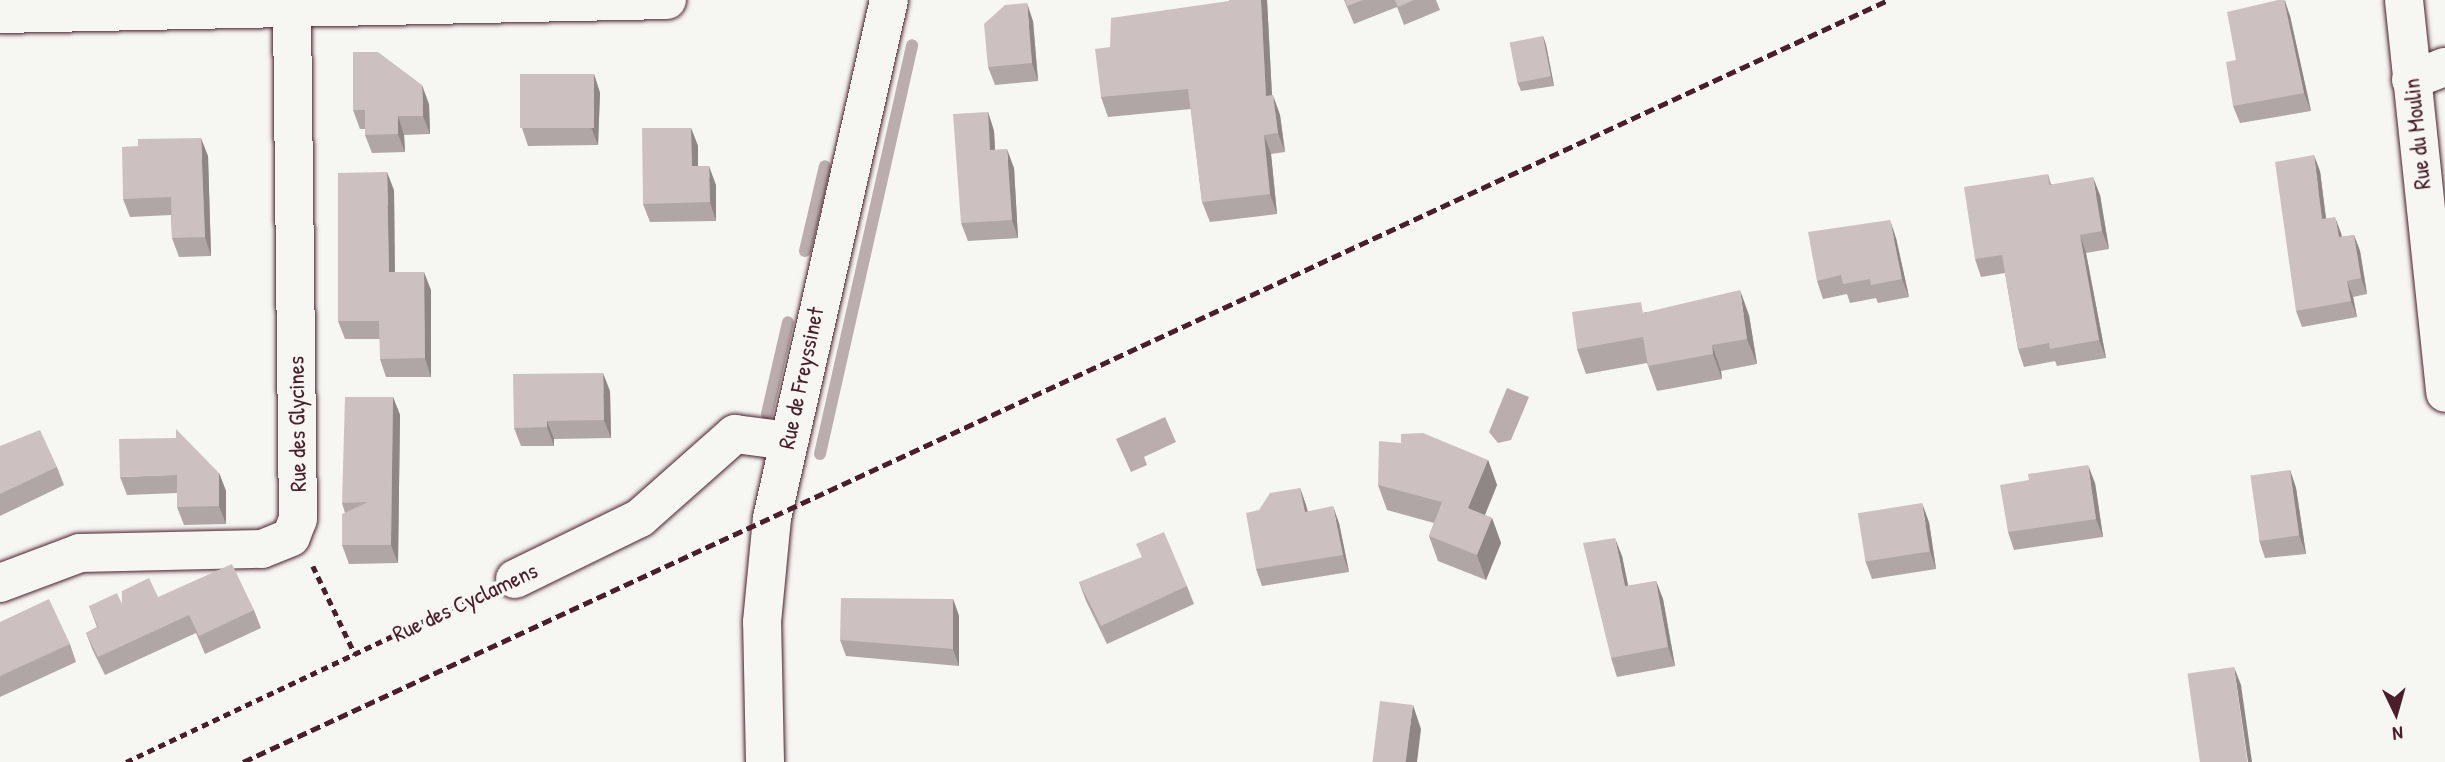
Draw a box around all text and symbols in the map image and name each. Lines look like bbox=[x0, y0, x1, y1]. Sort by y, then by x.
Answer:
street label: Rue du Moulin bbox=[2397, 77, 2437, 191]
street label: Rue de Freyssinet bbox=[773, 305, 829, 451]
street label: Rue des Glycines bbox=[282, 356, 312, 492]
street label: Rue des Cyclamens bbox=[388, 556, 542, 648]
north arrow bbox=[2361, 678, 2431, 748]
text: N bbox=[2392, 721, 2404, 747]

